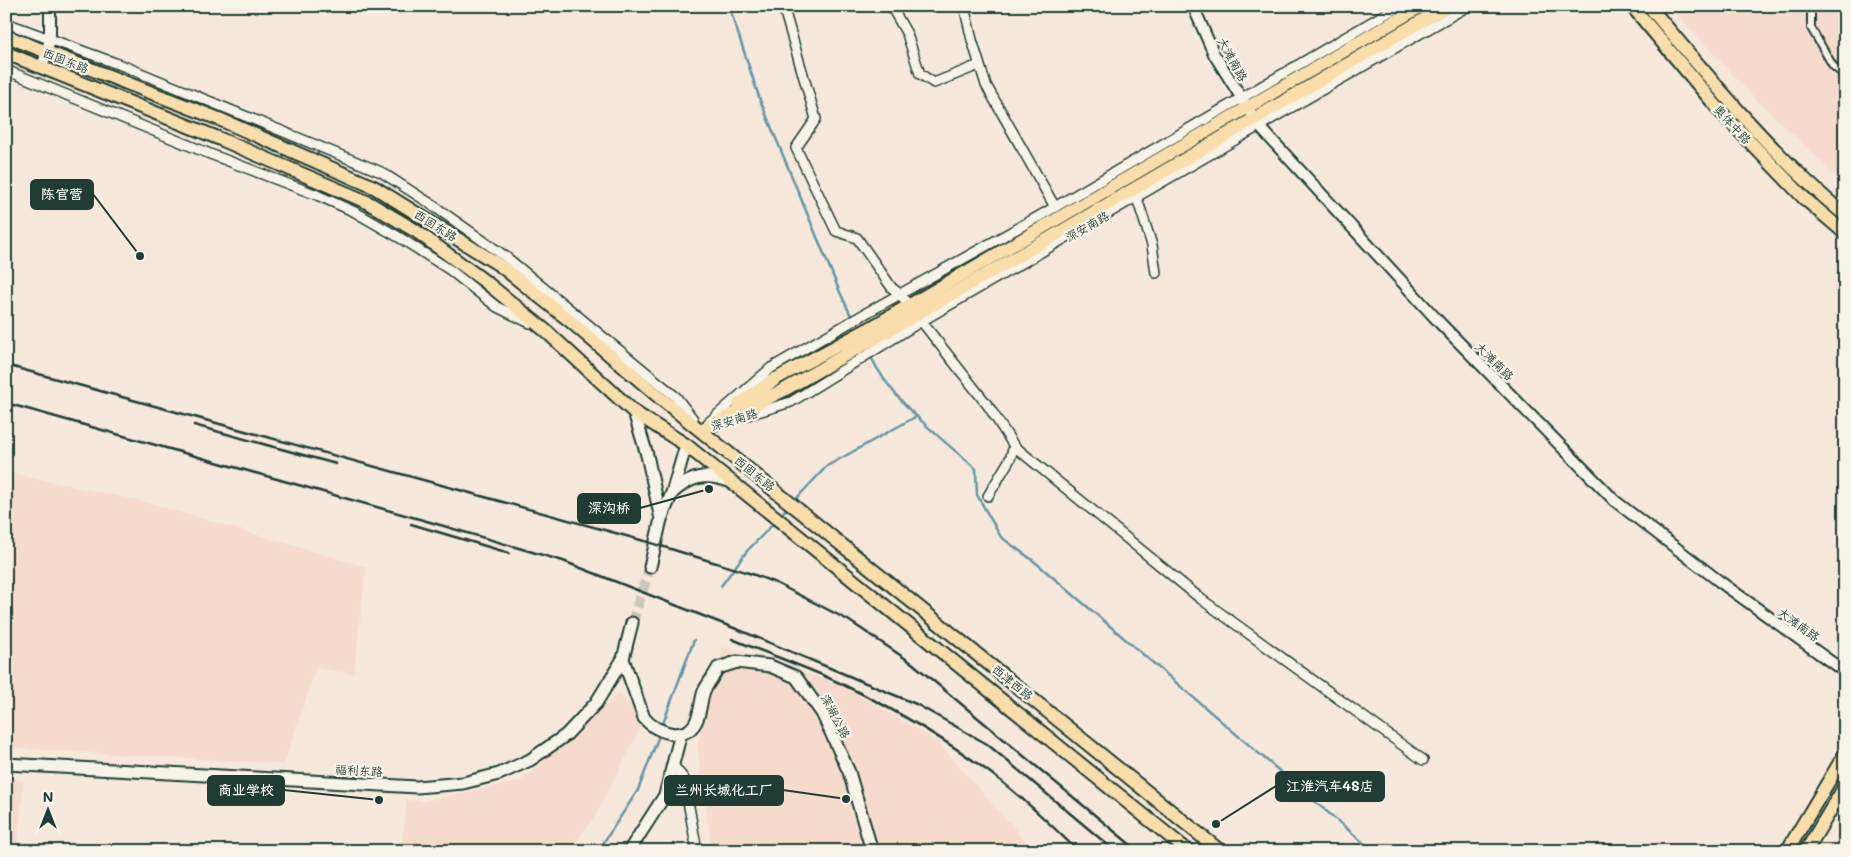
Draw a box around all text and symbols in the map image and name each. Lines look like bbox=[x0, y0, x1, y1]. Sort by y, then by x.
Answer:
street label: 大滩南路 bbox=[1214, 34, 1252, 84]
street label: 西固东路 bbox=[41, 44, 91, 76]
street label: 奥体中路 bbox=[1711, 101, 1755, 147]
callout: 陈官营 bbox=[31, 180, 93, 209]
text: 陈官营 bbox=[41, 184, 83, 203]
street label: 西固东路 bbox=[411, 205, 461, 245]
street label: 深安南路 bbox=[1062, 207, 1112, 245]
street label: 大滩南路 bbox=[1472, 338, 1518, 384]
street label: 深安南路 bbox=[709, 404, 759, 434]
street label: 西固东路 bbox=[731, 452, 779, 494]
callout: 深沟桥 bbox=[578, 494, 640, 523]
text: 深沟桥 bbox=[588, 498, 630, 517]
street label: 大滩南路 bbox=[1775, 603, 1823, 645]
street label: 西津西路 bbox=[989, 661, 1037, 703]
street label: 深湖公路 bbox=[818, 691, 854, 741]
street label: 福利东路 bbox=[335, 761, 383, 779]
callout: 江淮汽车4S店 bbox=[1276, 772, 1384, 801]
callout: 商业学校 bbox=[208, 776, 284, 805]
callout: 兰州长城化工厂 bbox=[665, 776, 783, 805]
text: 江淮汽车4S店 bbox=[1286, 776, 1374, 795]
text: 商业学校 bbox=[218, 780, 274, 799]
text: 兰州长城化工厂 bbox=[675, 780, 773, 799]
north arrow bbox=[22, 784, 72, 834]
text: N bbox=[43, 787, 53, 806]

